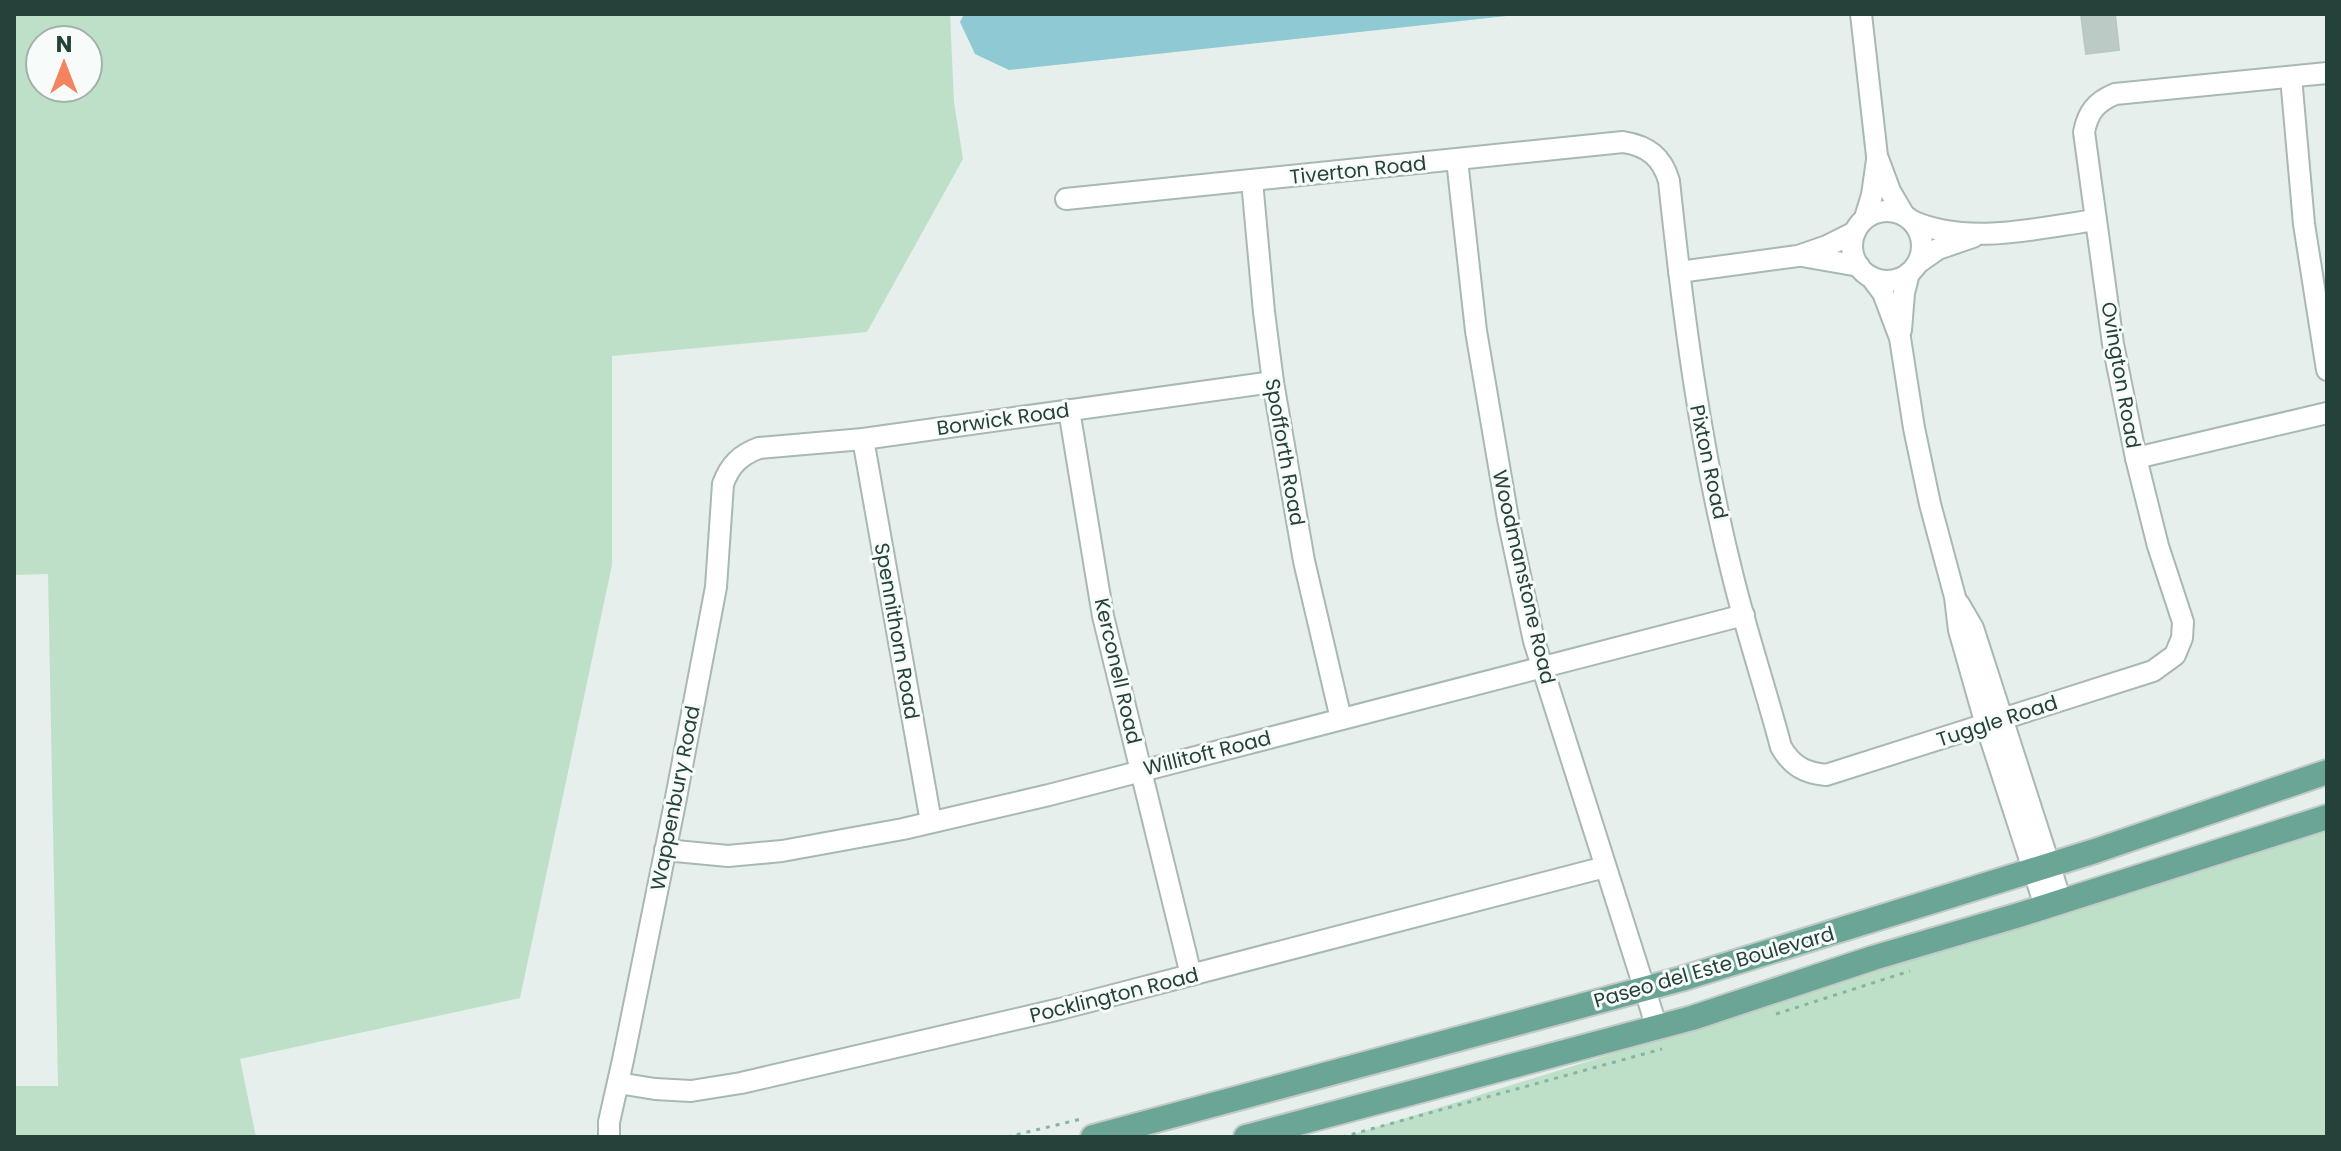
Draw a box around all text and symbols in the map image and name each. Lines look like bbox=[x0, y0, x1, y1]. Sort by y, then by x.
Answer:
north arrow bbox=[24, 24, 104, 104]
text: N bbox=[56, 29, 72, 60]
street label: Tiverton Road bbox=[1288, 149, 1428, 191]
street label: Ovington Road bbox=[2094, 299, 2148, 451]
street label: Spofforth Road bbox=[1258, 376, 1312, 528]
street label: Borwick Road bbox=[935, 396, 1071, 442]
street label: Pixton Road bbox=[1683, 402, 1735, 522]
street label: Woodmanstone Road bbox=[1486, 467, 1562, 687]
street label: Spennithorn Road bbox=[868, 541, 926, 721]
street label: Kerconell Road bbox=[1088, 595, 1148, 747]
street label: Tuggle Road bbox=[1933, 688, 2061, 754]
street label: Wappenbury Road bbox=[643, 703, 707, 893]
street label: Willitoft Road bbox=[1140, 724, 1274, 782]
street label: Paseo del Este Boulevard bbox=[1591, 919, 1837, 1015]
street label: Pocklington Road bbox=[1027, 960, 1201, 1030]

